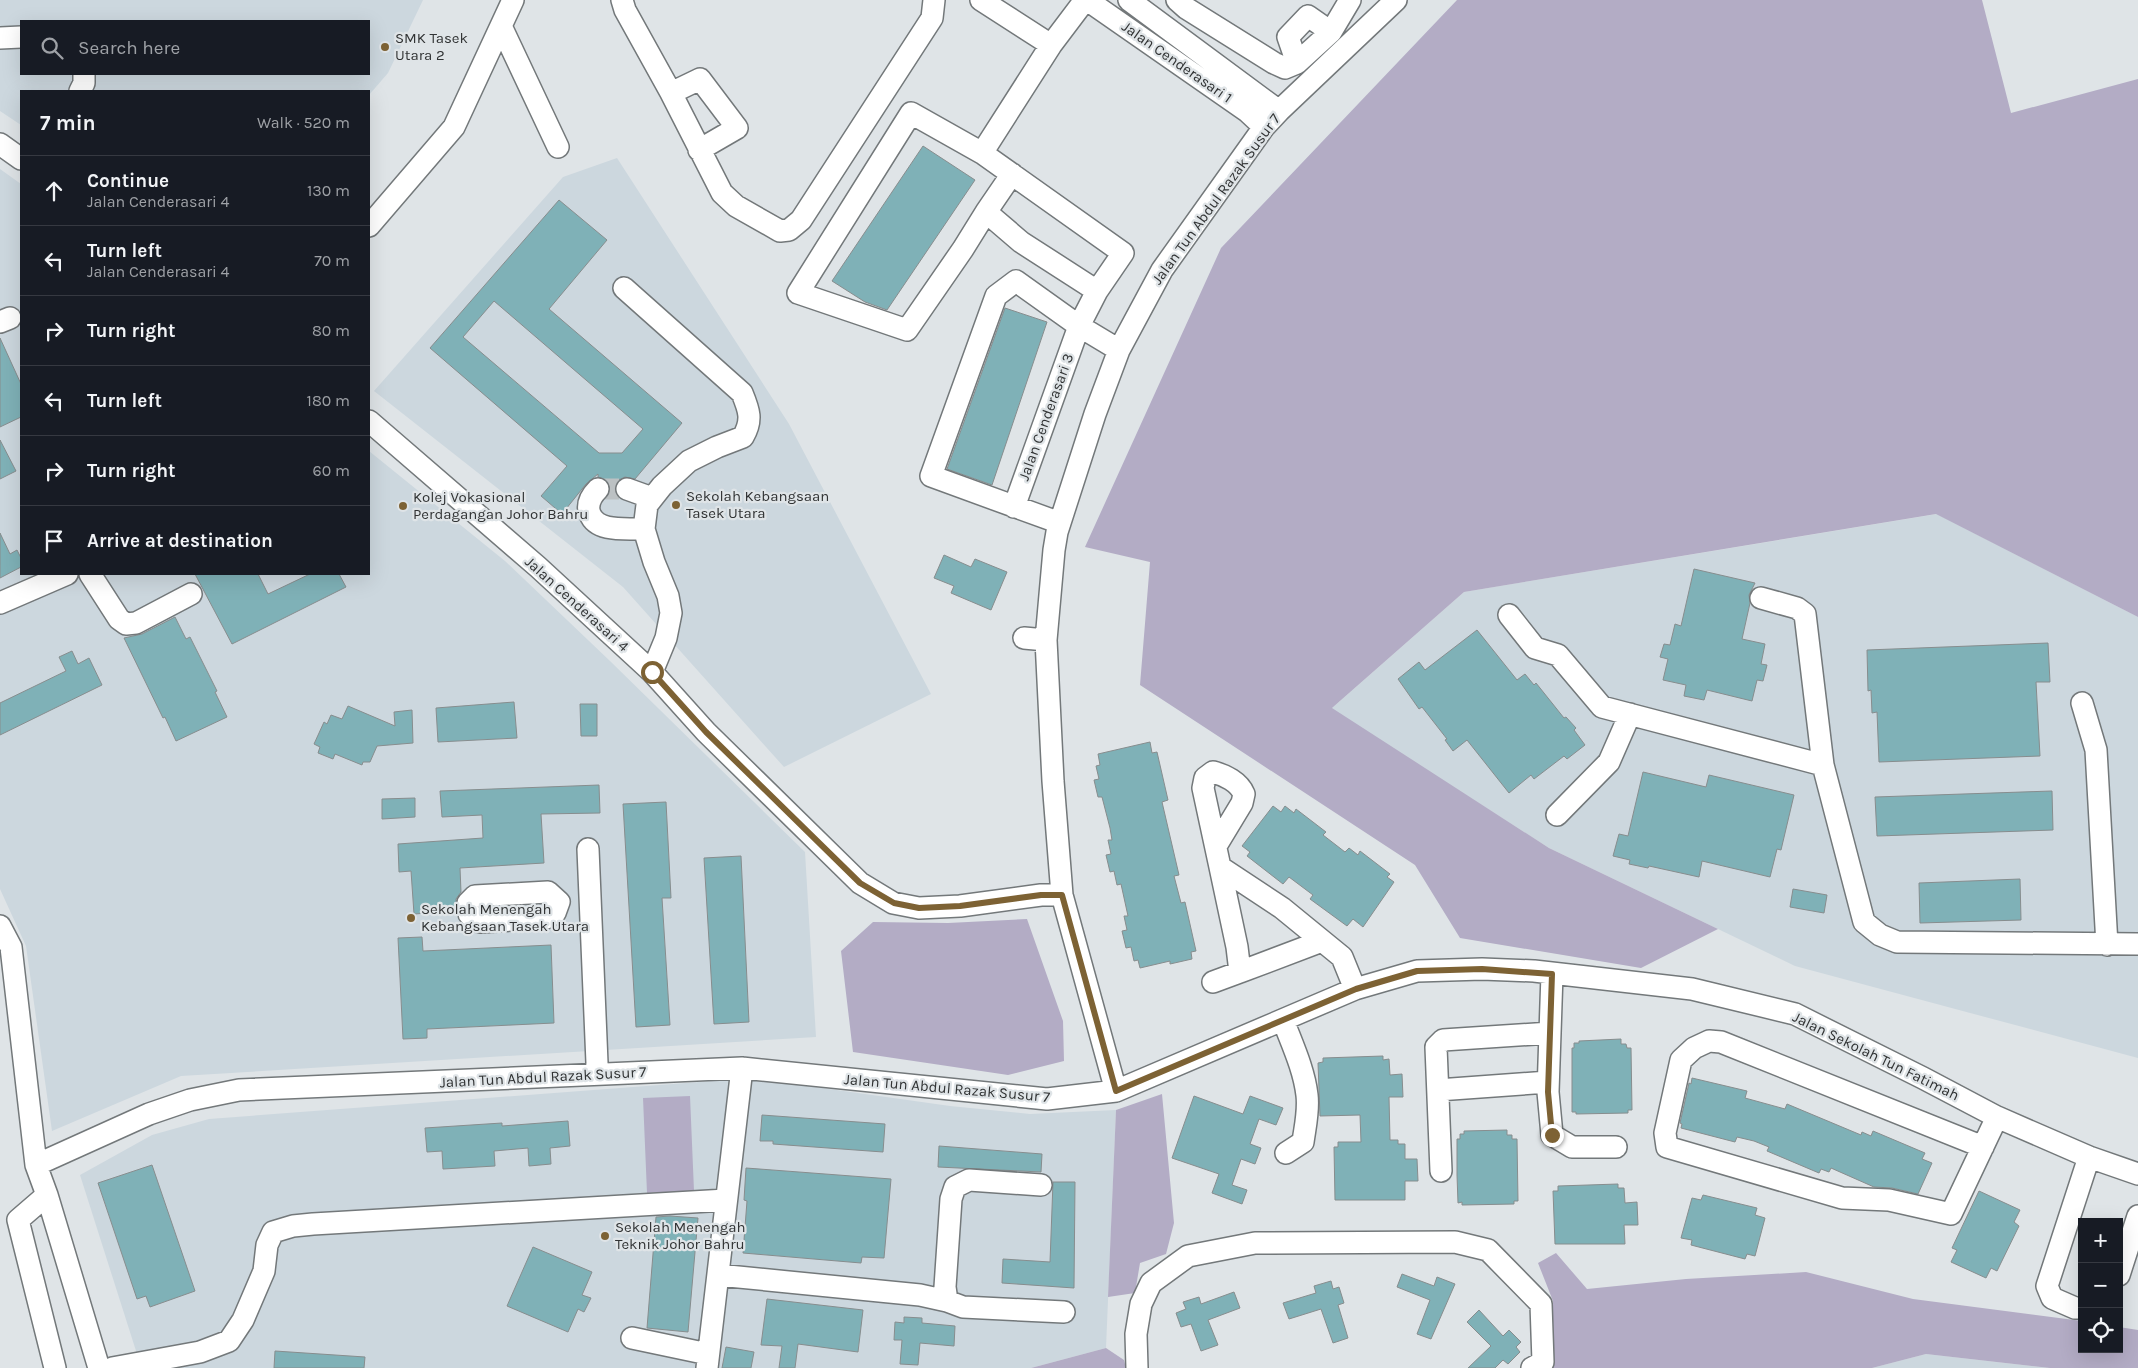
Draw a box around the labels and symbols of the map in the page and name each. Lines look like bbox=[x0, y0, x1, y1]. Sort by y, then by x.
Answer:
street label: Jalan Cenderasari 1 bbox=[1119, 17, 1235, 107]
place label: SMK Tasek Utara 2 bbox=[395, 29, 468, 64]
marker: SMK Tasek Utara 2 bbox=[379, 41, 391, 53]
street label: Jalan Tun Abdul Razak Susur 7 bbox=[1148, 110, 1284, 288]
street label: Jalan Cenderasari 3 bbox=[1015, 351, 1077, 483]
place label: Sekolah Kebangsaan Tasek Utara bbox=[686, 487, 829, 522]
place label: Kolej Vokasional Perdagangan Johor Bahru bbox=[413, 488, 588, 523]
marker: Sekolah Kebangsaan Tasek Utara bbox=[670, 499, 682, 511]
marker: Kolej Vokasional Perdagangan Johor Bahru bbox=[397, 500, 409, 512]
street label: Jalan Cenderasari 4 bbox=[521, 553, 633, 656]
route start bbox=[641, 661, 664, 684]
place label: Sekolah Menengah Kebangsaan Tasek Utara bbox=[421, 900, 589, 935]
marker: Sekolah Menengah Kebangsaan Tasek Utara bbox=[405, 912, 417, 924]
street label: Jalan Sekolah Tun Fatimah bbox=[1790, 1008, 1962, 1104]
street label: Jalan Tun Abdul Razak Susur 7 bbox=[439, 1063, 647, 1091]
street label: Jalan Tun Abdul Razak Susur 7 bbox=[843, 1070, 1051, 1106]
route end bbox=[1541, 1124, 1564, 1147]
place label: Sekolah Menengah Teknik Johor Bahru bbox=[615, 1218, 745, 1253]
marker: Sekolah Menengah Teknik Johor Bahru bbox=[599, 1230, 611, 1242]

